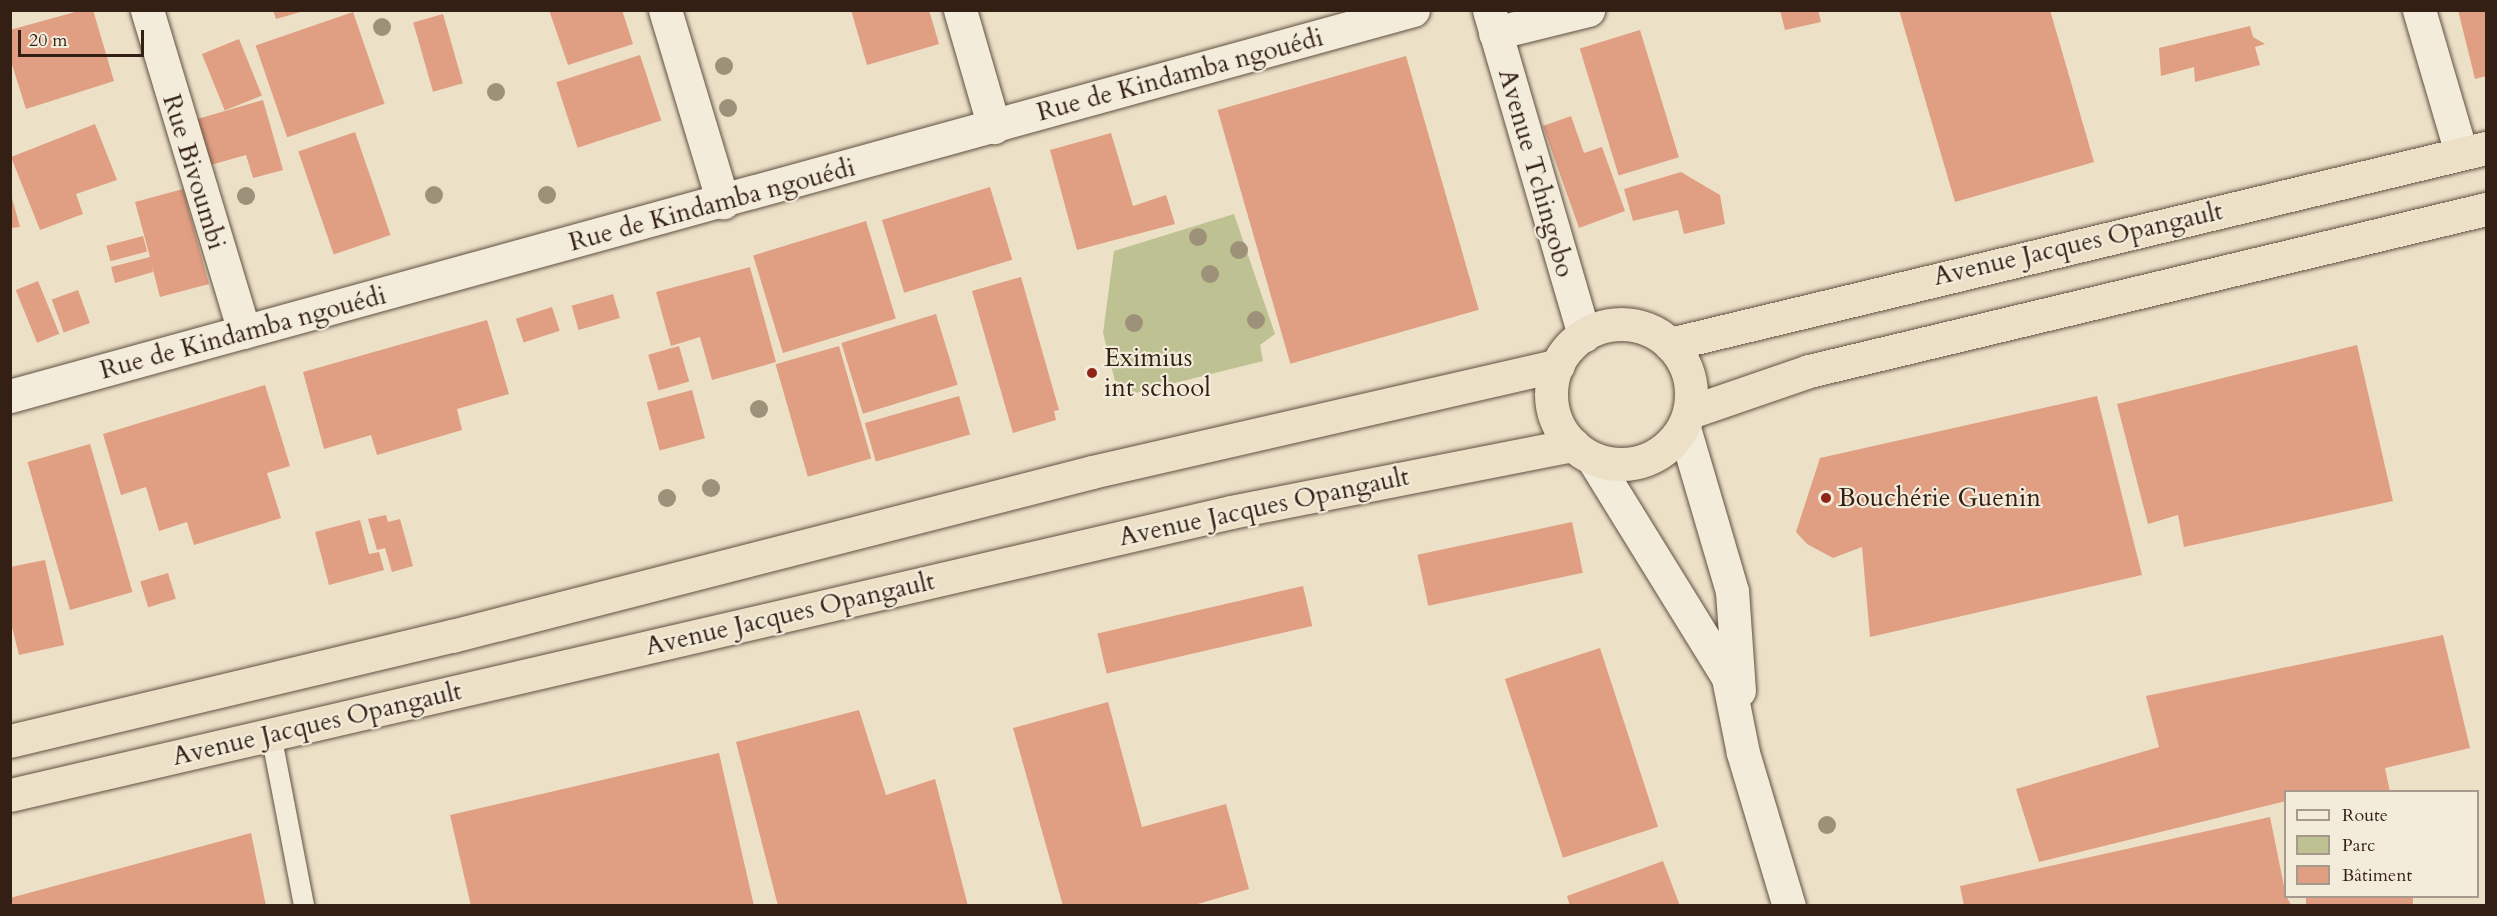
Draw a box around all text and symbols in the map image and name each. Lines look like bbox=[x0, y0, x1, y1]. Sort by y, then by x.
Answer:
scale bar bbox=[21, 18, 147, 56]
street label: Rue de Kindamba ngouédi bbox=[1033, 22, 1327, 128]
text: 20 m bbox=[29, 28, 68, 53]
street label: Avenue Tchingobo bbox=[1491, 65, 1581, 281]
street label: Rue Bivoumbi bbox=[156, 91, 232, 253]
street label: Rue de Kindamba ngouédi bbox=[565, 152, 859, 258]
street label: Avenue Jacques Opangault bbox=[1930, 195, 2226, 293]
street label: Rue de Kindamba ngouédi bbox=[96, 280, 390, 386]
place label: Eximius int school bbox=[1104, 342, 1211, 404]
marker: Eximius int school bbox=[1085, 366, 1099, 380]
street label: Avenue Jacques Opangault bbox=[1116, 461, 1412, 553]
place label: Bouchérie Guenin bbox=[1838, 482, 2041, 514]
marker: Bouchérie Guenin bbox=[1819, 491, 1833, 505]
street label: Avenue Jacques Opangault bbox=[642, 565, 938, 663]
street label: Avenue Jacques Opangault bbox=[169, 675, 465, 773]
legend bbox=[2284, 790, 2479, 898]
text: Route bbox=[2342, 803, 2388, 828]
text: Parc bbox=[2342, 833, 2375, 858]
text: Bâtiment bbox=[2342, 863, 2412, 888]

